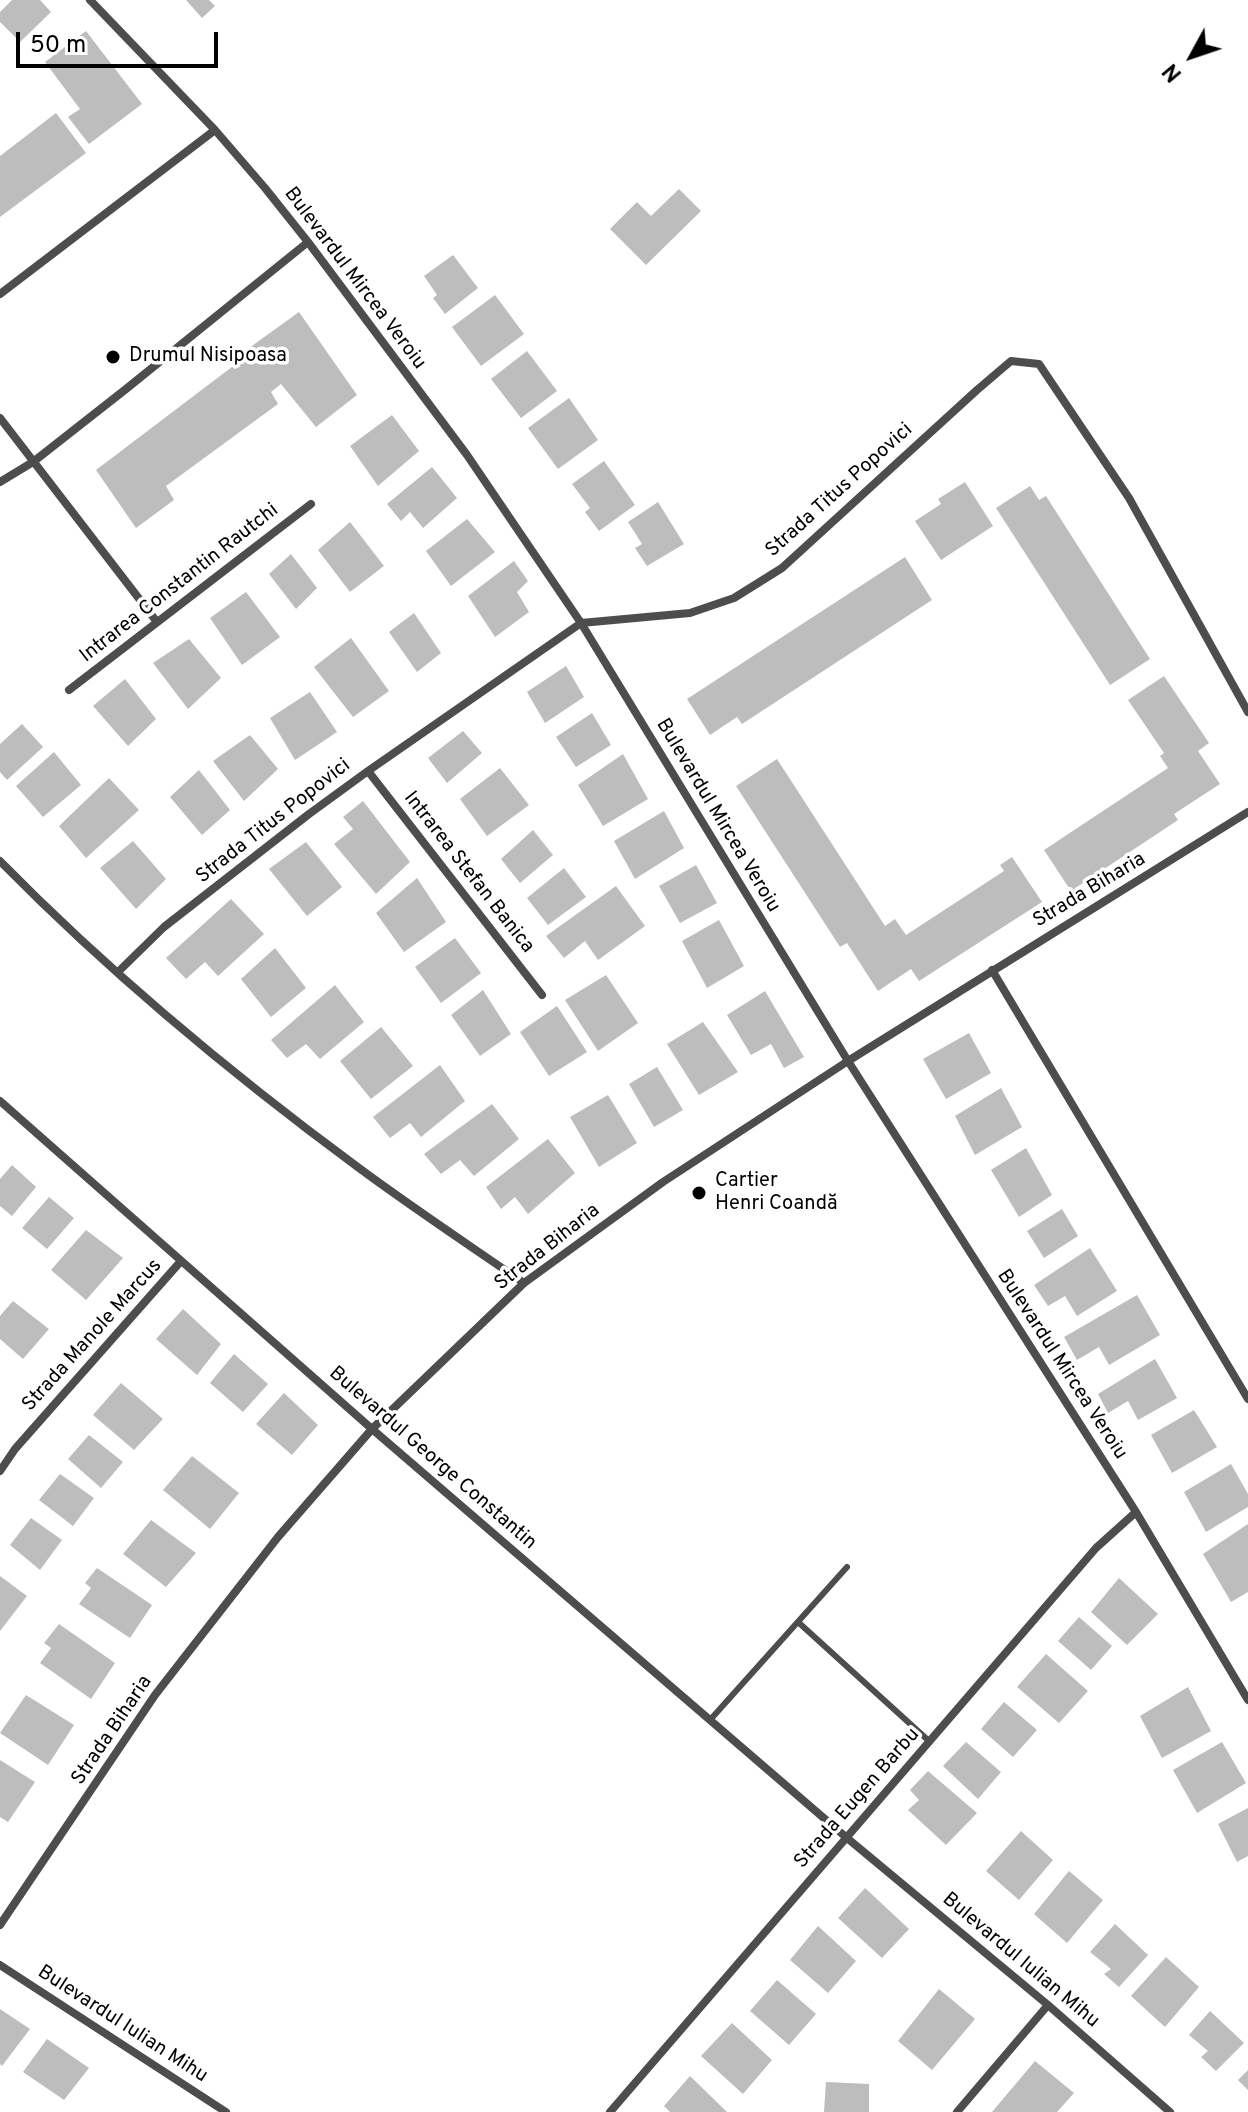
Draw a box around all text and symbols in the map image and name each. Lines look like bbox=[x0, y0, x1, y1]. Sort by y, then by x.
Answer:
scale bar bbox=[20, 16, 222, 66]
north arrow bbox=[1152, 16, 1232, 96]
text: 50 m bbox=[30, 31, 86, 61]
text: N bbox=[1158, 57, 1189, 86]
street label: Bulevardul Mircea Veroiu bbox=[278, 183, 430, 375]
place label: Drumul Nisipoasa bbox=[129, 345, 287, 369]
marker: Drumul Nisipoasa bbox=[104, 348, 122, 366]
street label: Strada Titus Popovici bbox=[762, 419, 918, 563]
street label: Intrarea Constantin Rautchi bbox=[76, 499, 284, 669]
street label: Bulevardul Mircea Veroiu bbox=[650, 715, 784, 917]
street label: Strada Titus Popovici bbox=[192, 754, 356, 890]
street label: Intrarea Stefan Banica bbox=[398, 787, 538, 959]
street label: Strada Biharia bbox=[1029, 848, 1151, 934]
place label: Cartier Henri Coandă bbox=[715, 1170, 838, 1217]
marker: Cartier Henri Coandă bbox=[690, 1184, 708, 1202]
street label: Strada Biharia bbox=[491, 1200, 605, 1296]
street label: Strada Manole Marcus bbox=[18, 1255, 168, 1417]
street label: Bulevardul Mircea Veroiu bbox=[991, 1266, 1131, 1464]
street label: Bulevardul George Constantin bbox=[323, 1362, 541, 1556]
street label: Strada Biharia bbox=[68, 1672, 158, 1790]
street label: Strada Eugen Barbu bbox=[790, 1724, 926, 1874]
street label: Bulevardul Iulian Mihu bbox=[936, 1888, 1104, 2034]
street label: Bulevardul Iulian Mihu bbox=[32, 1961, 212, 2089]

